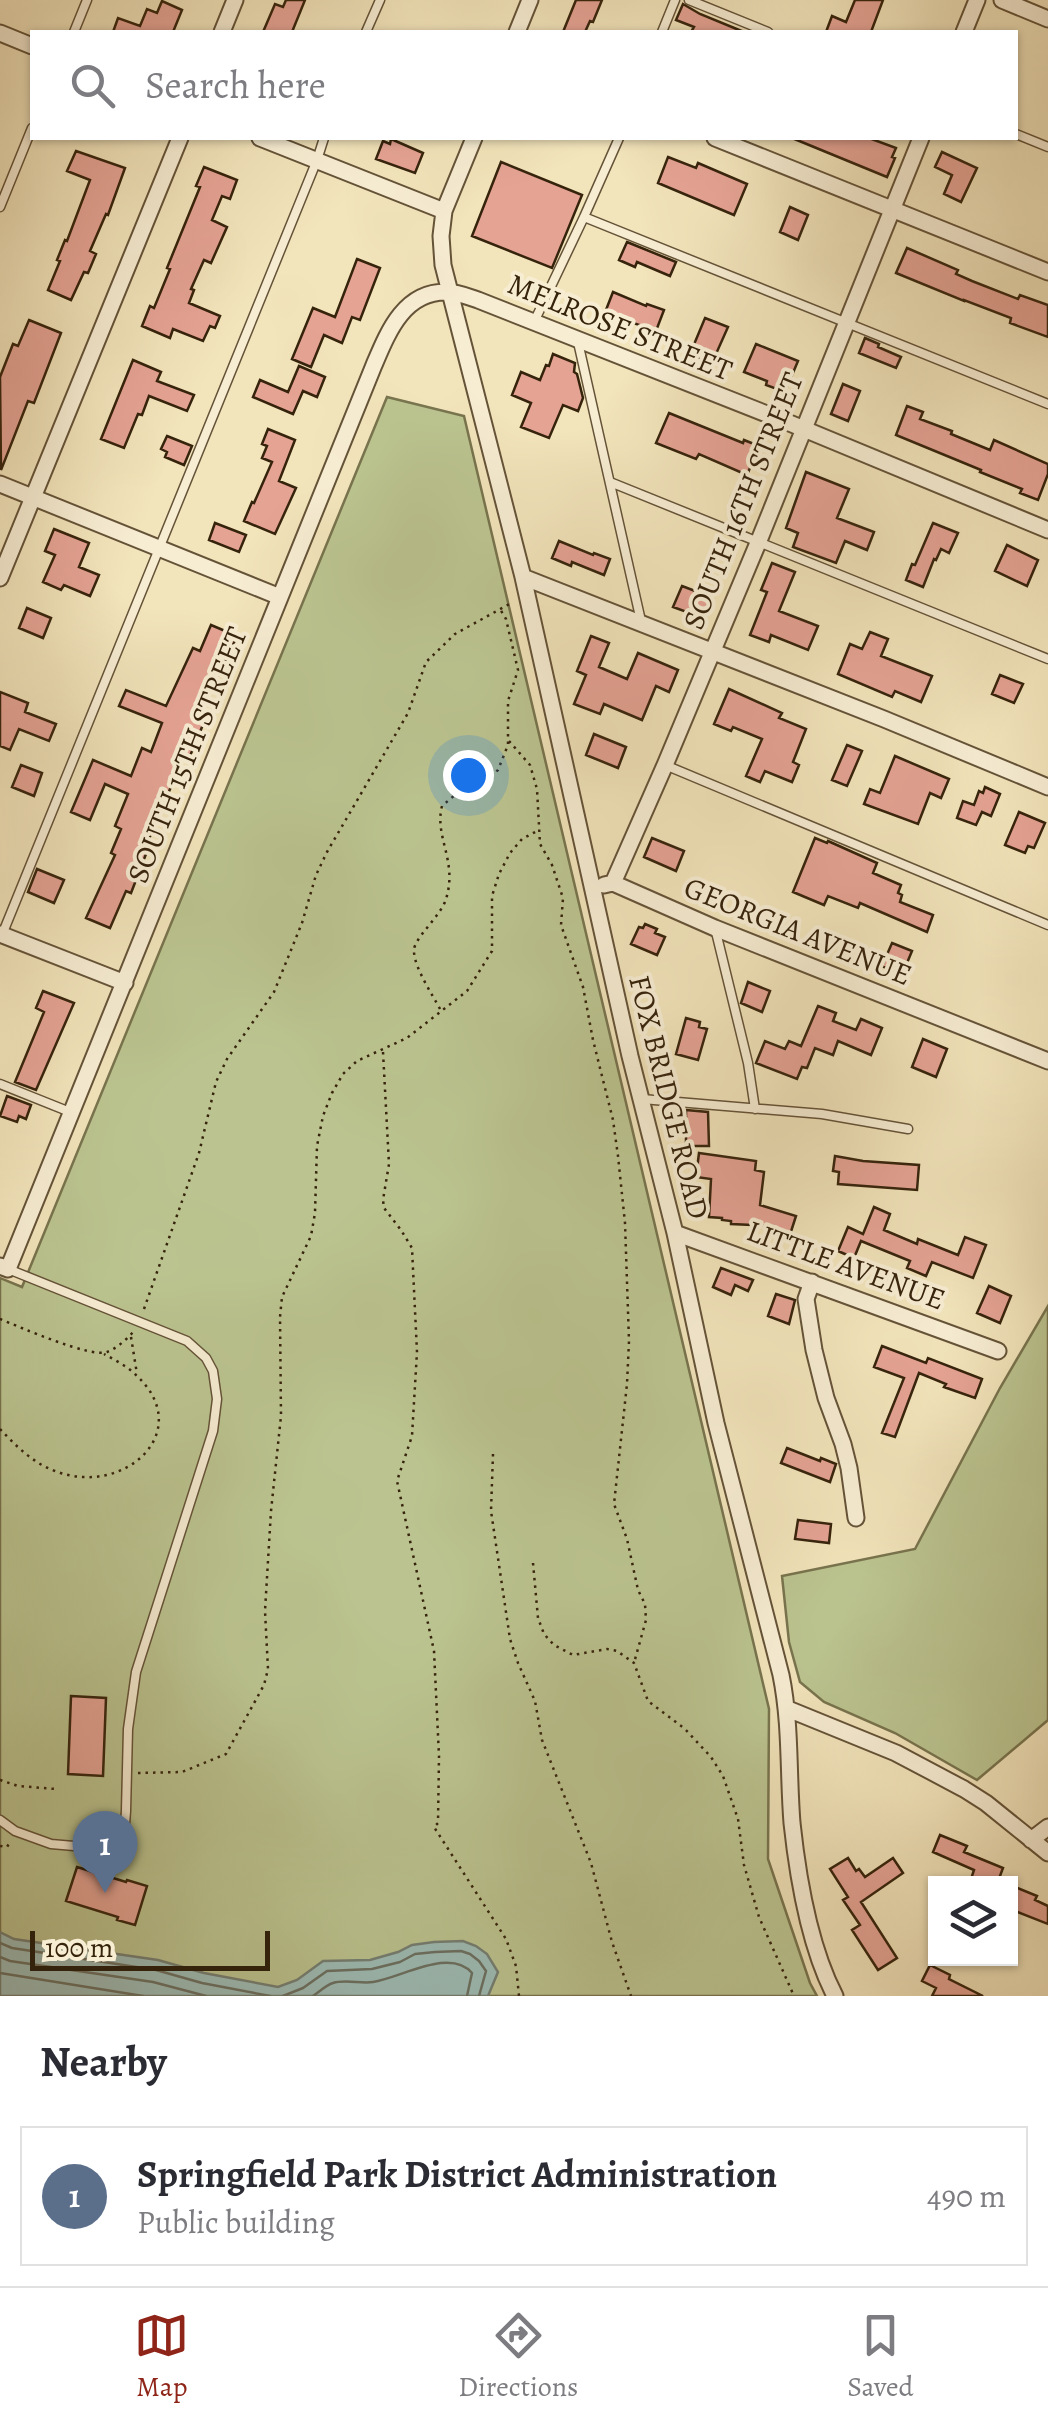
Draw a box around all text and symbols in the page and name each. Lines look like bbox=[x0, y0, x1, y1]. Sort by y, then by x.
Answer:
search box bbox=[30, 30, 1018, 140]
icon: search bbox=[65, 58, 120, 113]
text: Search here bbox=[145, 59, 326, 111]
street label: MELROSE STREET bbox=[502, 264, 739, 390]
street label: SOUTH 16TH STREET bbox=[673, 366, 813, 635]
street label: SOUTH 15TH STREET bbox=[117, 621, 257, 889]
your location bbox=[443, 750, 494, 801]
street label: GEORGIA AVENUE bbox=[678, 867, 918, 995]
street label: FOX BRIDGE ROAD bbox=[619, 971, 719, 1223]
street label: LITTLE AVENUE bbox=[741, 1211, 951, 1319]
pin: 1 bbox=[72, 1810, 138, 1893]
map controls bbox=[928, 1876, 1018, 1966]
button: layers bbox=[928, 1876, 1018, 1966]
scale bar bbox=[30, 1926, 270, 1970]
text: 100 m bbox=[45, 1929, 113, 1967]
text: Nearby bbox=[40, 2033, 167, 2090]
text: Springfield Park District Administration bbox=[137, 2148, 777, 2200]
text: 1 bbox=[69, 2174, 80, 2218]
text: 490 m bbox=[927, 2174, 1006, 2218]
text: Public building bbox=[137, 2200, 335, 2244]
tab: Map bbox=[134, 2308, 189, 2406]
tab: Directions bbox=[458, 2308, 578, 2406]
tab: Saved bbox=[847, 2308, 914, 2406]

